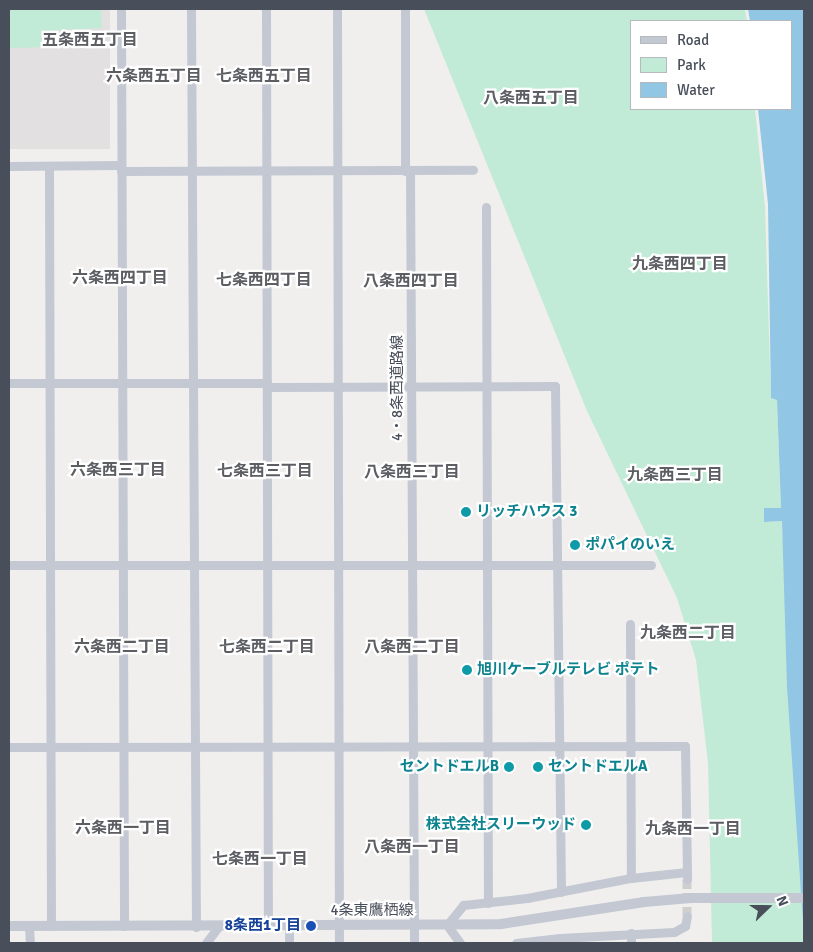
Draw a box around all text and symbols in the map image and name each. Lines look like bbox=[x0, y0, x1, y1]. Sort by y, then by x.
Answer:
legend bbox=[630, 20, 793, 110]
district label: 五条西五丁目 bbox=[42, 30, 138, 50]
text: Road bbox=[677, 31, 709, 49]
text: Park bbox=[677, 56, 706, 74]
district label: 六条西五丁目 bbox=[106, 66, 202, 86]
district label: 七条西五丁目 bbox=[216, 66, 312, 86]
text: Water bbox=[677, 81, 715, 99]
district label: 八条西五丁目 bbox=[483, 88, 579, 108]
district label: 九条西四丁目 bbox=[632, 254, 728, 274]
district label: 六条西四丁目 bbox=[72, 268, 168, 288]
district label: 七条西四丁目 bbox=[216, 270, 312, 290]
district label: 八条西四丁目 bbox=[363, 271, 459, 291]
street label: 4・8条西道路線 bbox=[389, 335, 407, 441]
district label: 六条西三丁目 bbox=[70, 460, 166, 480]
district label: 七条西三丁目 bbox=[217, 461, 313, 481]
district label: 八条西三丁目 bbox=[364, 462, 460, 482]
district label: 九条西三丁目 bbox=[627, 465, 723, 485]
place label: リッチハウス 3 bbox=[476, 503, 577, 521]
marker: リッチハウス 3 bbox=[460, 506, 472, 518]
place label: ポパイのいえ bbox=[585, 536, 675, 554]
marker: ポパイのいえ bbox=[569, 539, 581, 551]
district label: 九条西二丁目 bbox=[640, 623, 736, 643]
district label: 六条西二丁目 bbox=[74, 637, 170, 657]
district label: 七条西二丁目 bbox=[219, 637, 315, 657]
district label: 八条西二丁目 bbox=[364, 637, 460, 657]
place label: 旭川ケーブルテレビ ポテト bbox=[477, 661, 660, 679]
marker: 旭川ケーブルテレビ ポテト bbox=[461, 664, 473, 676]
place label: セントドエルB bbox=[400, 758, 499, 776]
place label: セントドエルA bbox=[548, 758, 648, 776]
marker: セントドエルB bbox=[503, 761, 515, 773]
marker: セントドエルA bbox=[532, 761, 544, 773]
place label: 株式会社スリーウッド bbox=[426, 816, 576, 834]
district label: 六条西一丁目 bbox=[75, 818, 171, 838]
marker: 株式会社スリーウッド bbox=[580, 819, 592, 831]
district label: 九条西一丁目 bbox=[645, 819, 741, 839]
district label: 八条西一丁目 bbox=[364, 837, 460, 857]
district label: 七条西一丁目 bbox=[212, 849, 308, 869]
north arrow bbox=[743, 882, 793, 932]
text: N bbox=[773, 893, 792, 909]
street label: 4条東鷹栖線 bbox=[330, 902, 414, 920]
place label: 8条西1丁目 bbox=[225, 917, 301, 935]
marker: 8条西1丁目 bbox=[305, 920, 317, 932]

